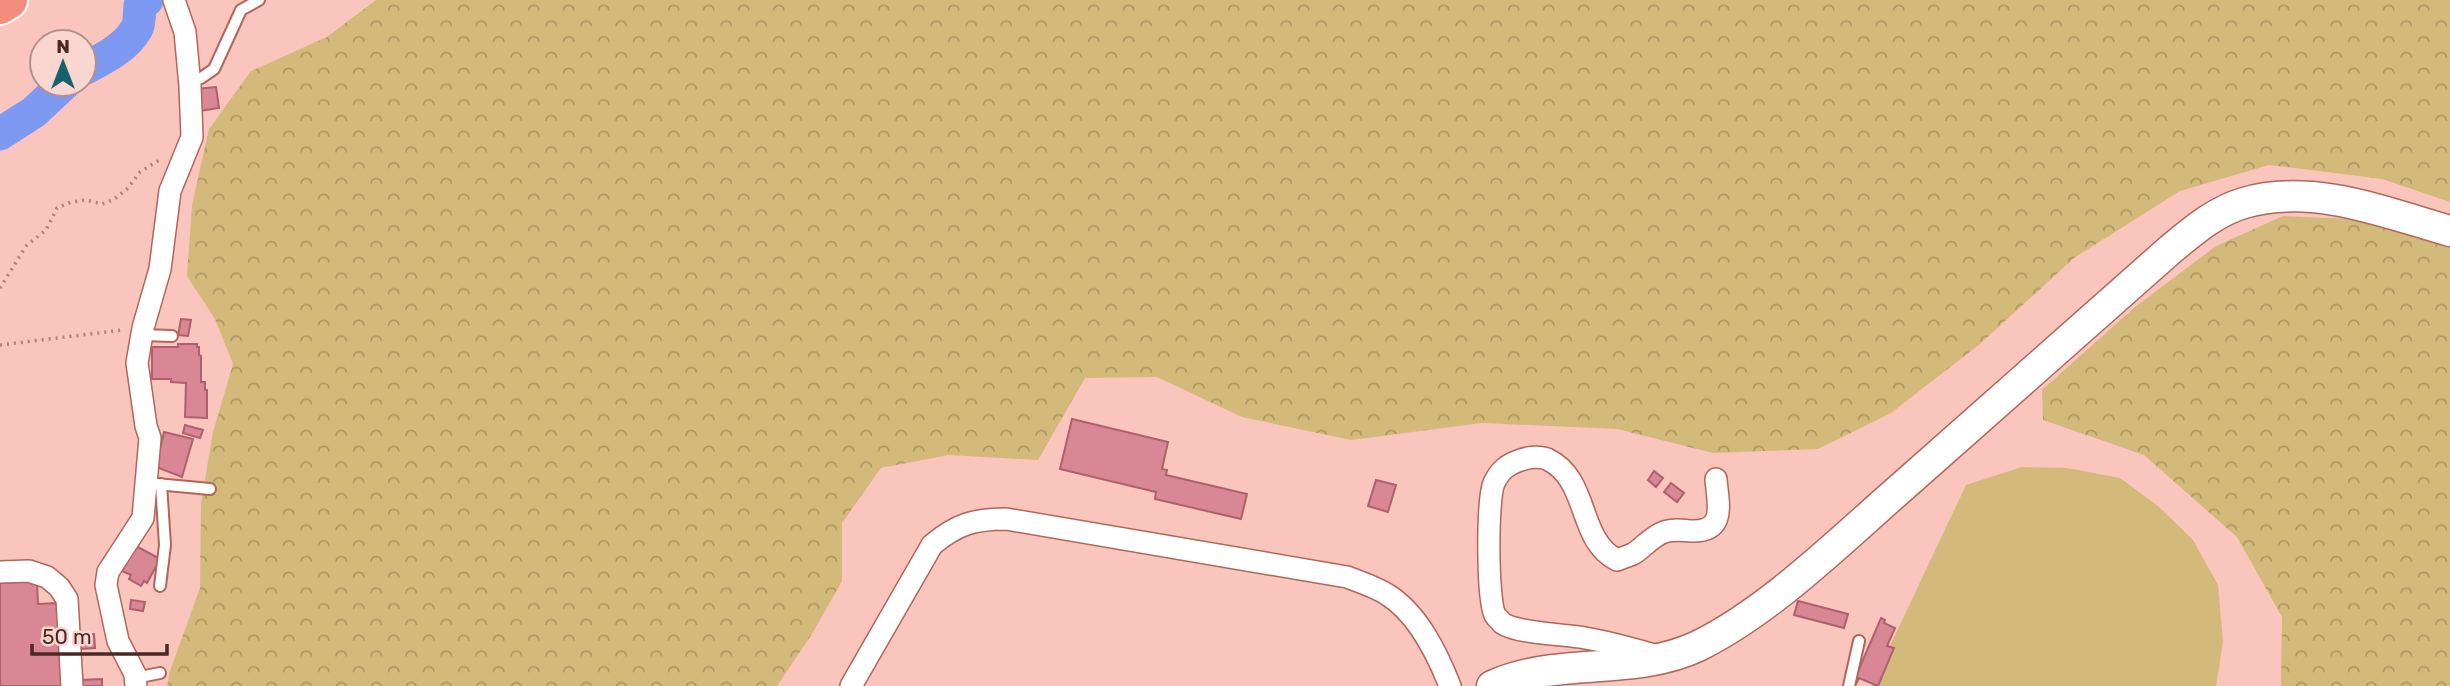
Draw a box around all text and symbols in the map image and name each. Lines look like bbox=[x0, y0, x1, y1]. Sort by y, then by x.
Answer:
north arrow bbox=[28, 28, 98, 98]
text: N bbox=[56, 35, 70, 58]
scale bar bbox=[32, 612, 166, 656]
text: 50 m bbox=[42, 624, 92, 649]

